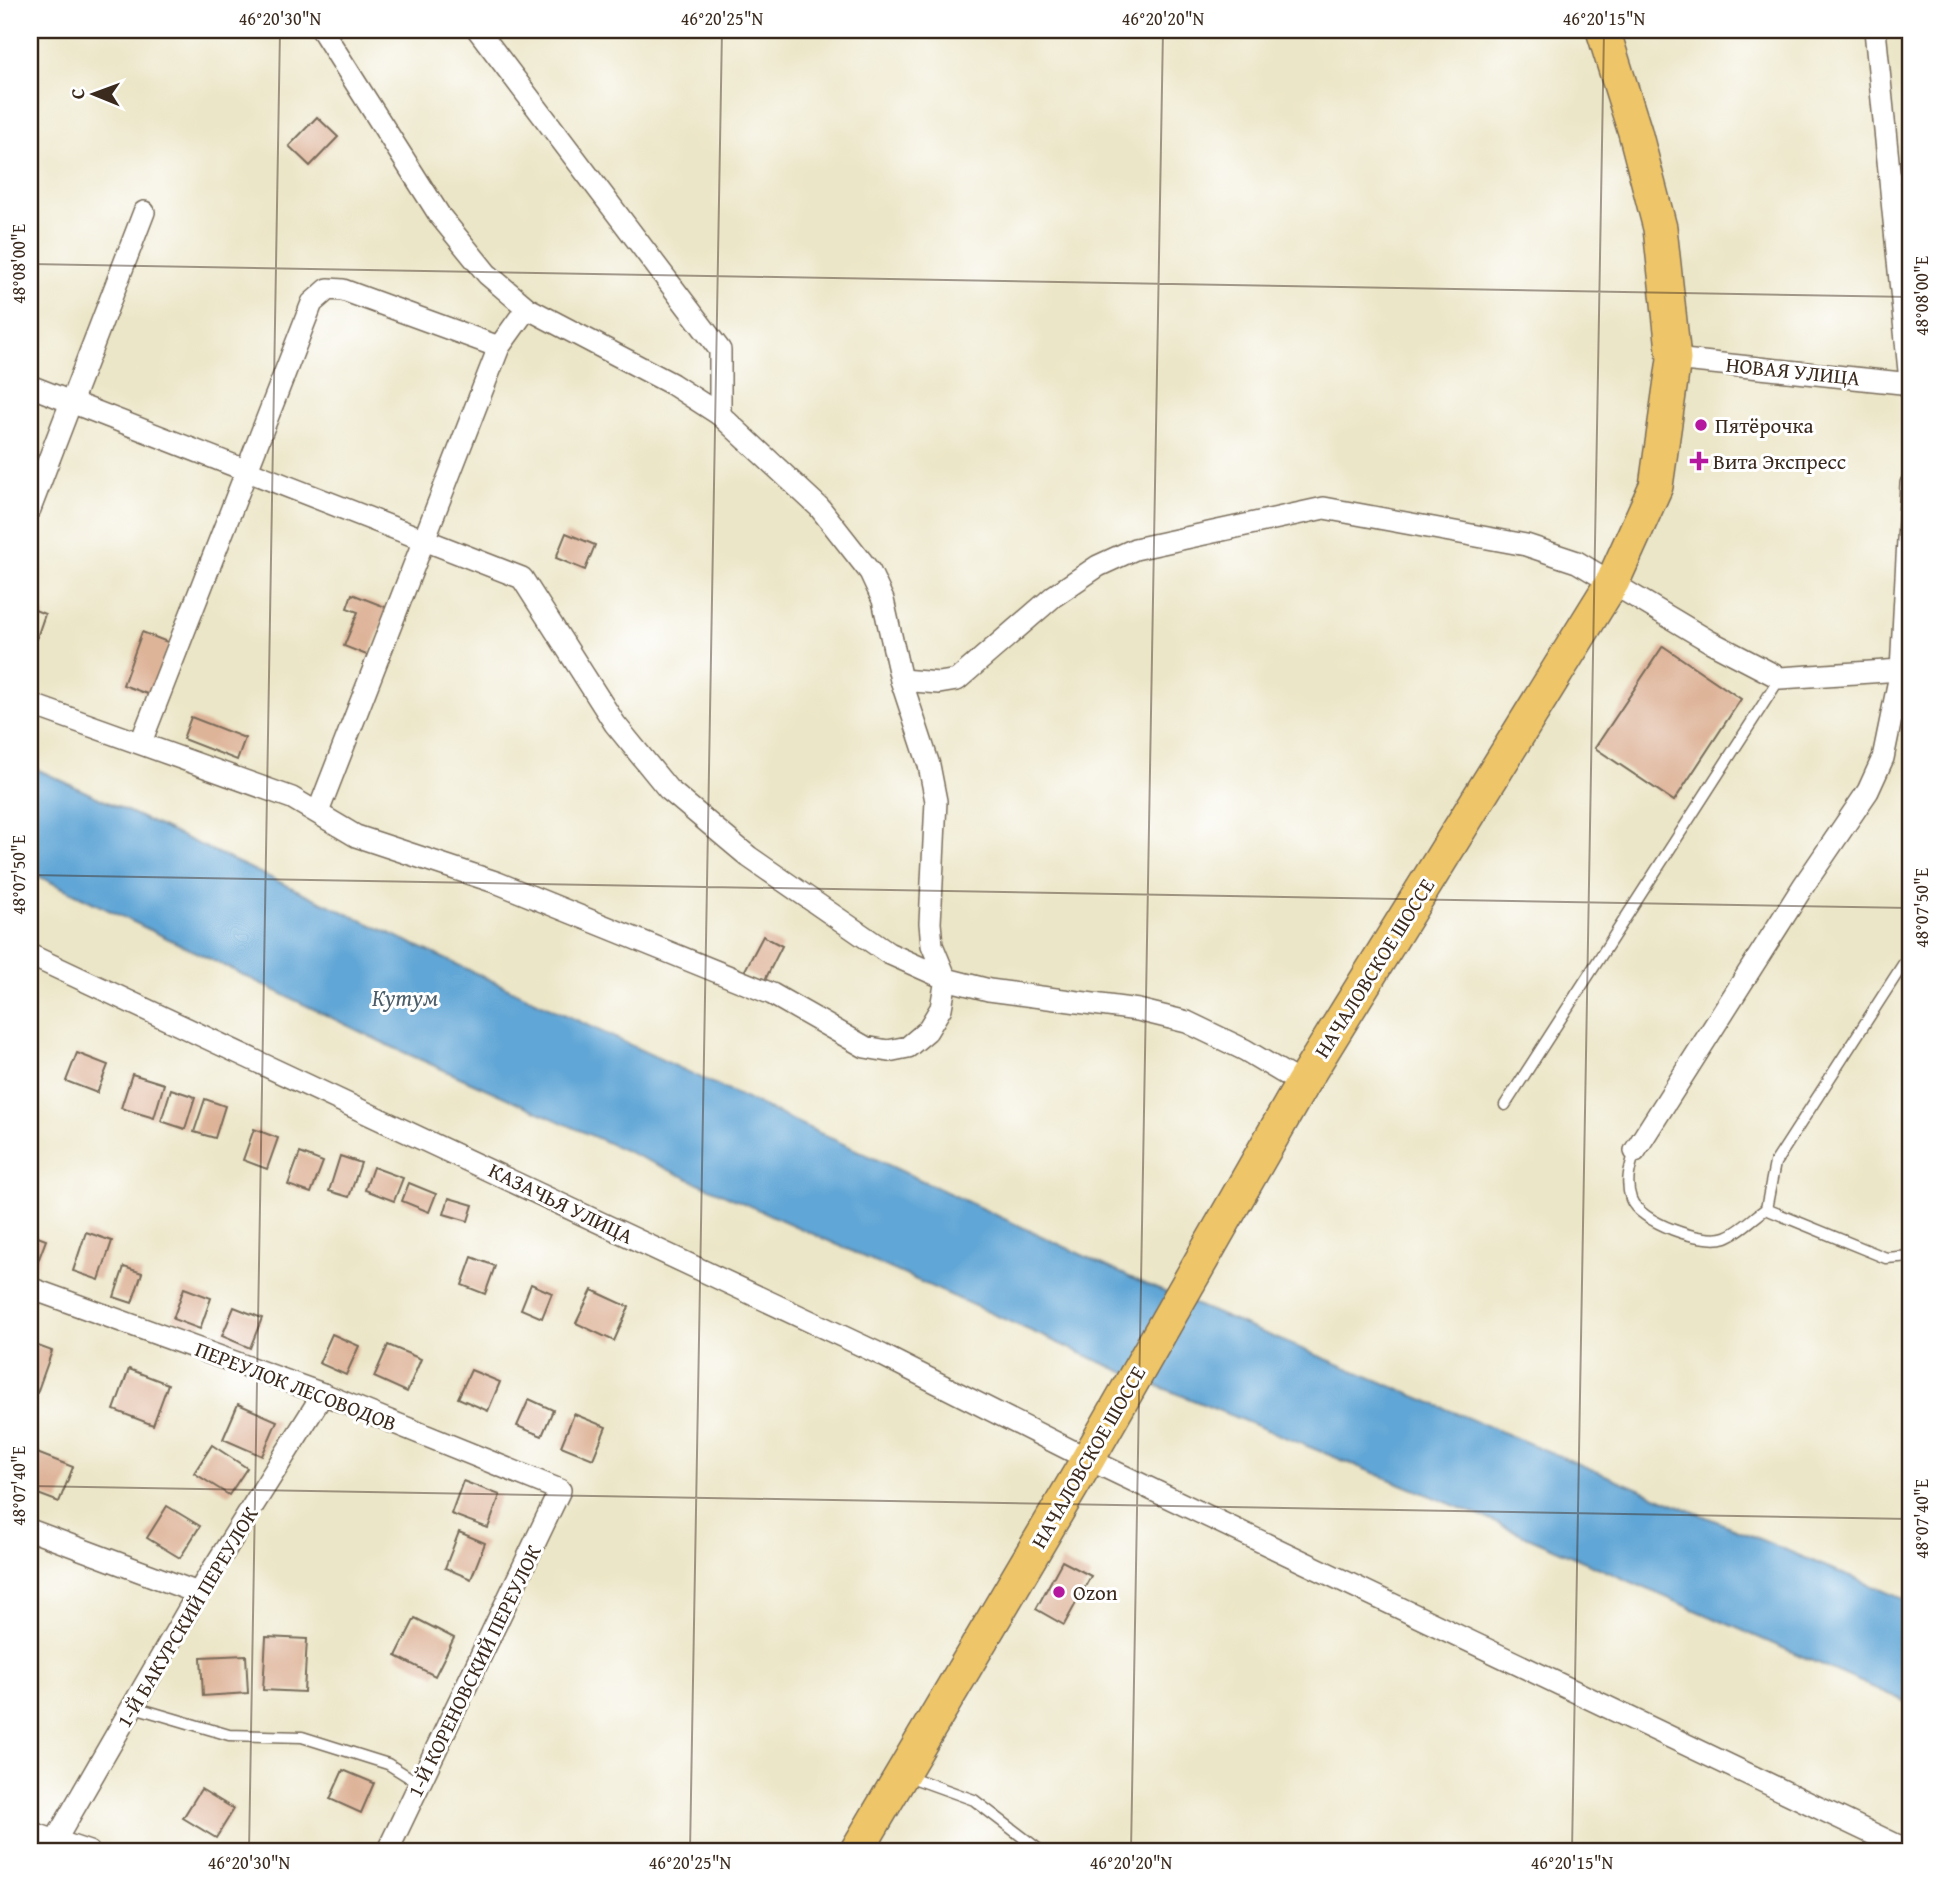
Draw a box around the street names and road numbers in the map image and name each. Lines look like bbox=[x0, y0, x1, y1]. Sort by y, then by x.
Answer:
street label: НОВАЯ УЛИЦА bbox=[1724, 349, 1862, 393]
street label: НАЧАЛОВСКОЕ ШОССЕ bbox=[1306, 872, 1442, 1064]
street label: КАЗАЧЬЯ УЛИЦА bbox=[484, 1155, 639, 1252]
street label: ПЕРЕУЛОК ЛЕСОВОДОВ bbox=[191, 1333, 401, 1439]
street label: НАЧАЛОВСКОЕ ШОССЕ bbox=[1023, 1360, 1153, 1554]
street label: 1-Й БАКУРСКИЙ ПЕРЕУЛОК bbox=[109, 1501, 265, 1733]
street label: 1-Й КОРЕНОВСКИЙ ПЕРЕУЛОК bbox=[399, 1539, 549, 1802]

